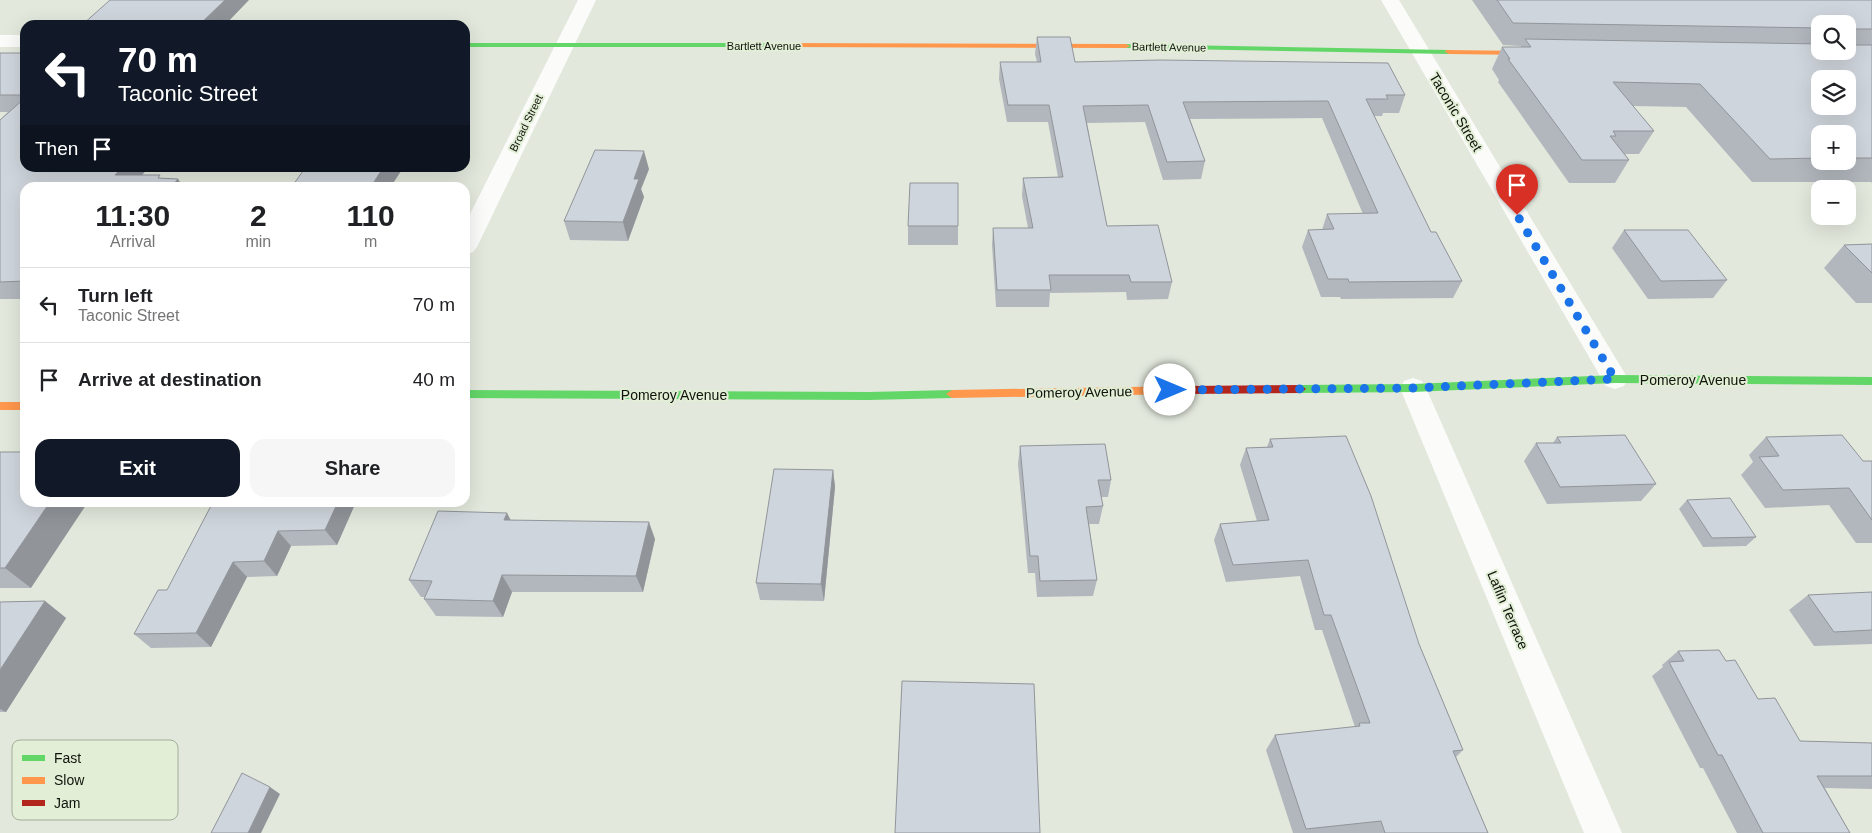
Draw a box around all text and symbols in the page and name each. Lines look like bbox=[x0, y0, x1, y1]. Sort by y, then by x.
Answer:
map controls bbox=[1811, 15, 1856, 225]
button: search bbox=[1811, 15, 1856, 60]
icon: left bbox=[35, 40, 100, 105]
text: 70 m bbox=[118, 40, 198, 79]
street label: Bartlett Avenue bbox=[727, 40, 801, 52]
street label: Bartlett Avenue bbox=[1132, 40, 1206, 54]
street label: Taconic Street bbox=[1426, 70, 1486, 154]
button: layers bbox=[1811, 70, 1856, 115]
text: Taconic Street bbox=[118, 81, 257, 106]
street label: Broad Street bbox=[507, 93, 545, 153]
button: + bbox=[1811, 125, 1856, 170]
icon: arrive bbox=[88, 135, 116, 163]
text: Then bbox=[35, 138, 78, 159]
pin bbox=[1496, 164, 1538, 215]
icon: arrive bbox=[1503, 171, 1531, 199]
button: − bbox=[1811, 180, 1856, 225]
text: 11:30 bbox=[95, 199, 170, 232]
text: 2 bbox=[250, 199, 267, 232]
text: 110 bbox=[346, 199, 395, 232]
text: Arrival bbox=[110, 233, 155, 250]
text: min bbox=[245, 233, 271, 250]
text: m bbox=[364, 233, 377, 250]
text: Turn left bbox=[78, 285, 153, 306]
icon: left bbox=[35, 291, 63, 319]
text: 70 m bbox=[413, 294, 455, 315]
text: Taconic Street bbox=[78, 307, 179, 324]
position arrow bbox=[1143, 363, 1195, 415]
icon: arrive bbox=[35, 366, 63, 394]
text: Arrive at destination bbox=[78, 369, 262, 390]
text: 40 m bbox=[413, 369, 455, 390]
street label: Pomeroy Avenue bbox=[1640, 372, 1746, 388]
street label: Pomeroy Avenue bbox=[1026, 383, 1133, 401]
street label: Pomeroy Avenue bbox=[621, 387, 727, 403]
button: Exit bbox=[35, 439, 240, 497]
button: Share bbox=[250, 439, 455, 497]
street label: Laflin Terrace bbox=[1484, 568, 1532, 652]
legend bbox=[12, 740, 178, 820]
text: Fast bbox=[54, 750, 81, 766]
text: Slow bbox=[54, 772, 85, 788]
text: Jam bbox=[54, 795, 80, 811]

